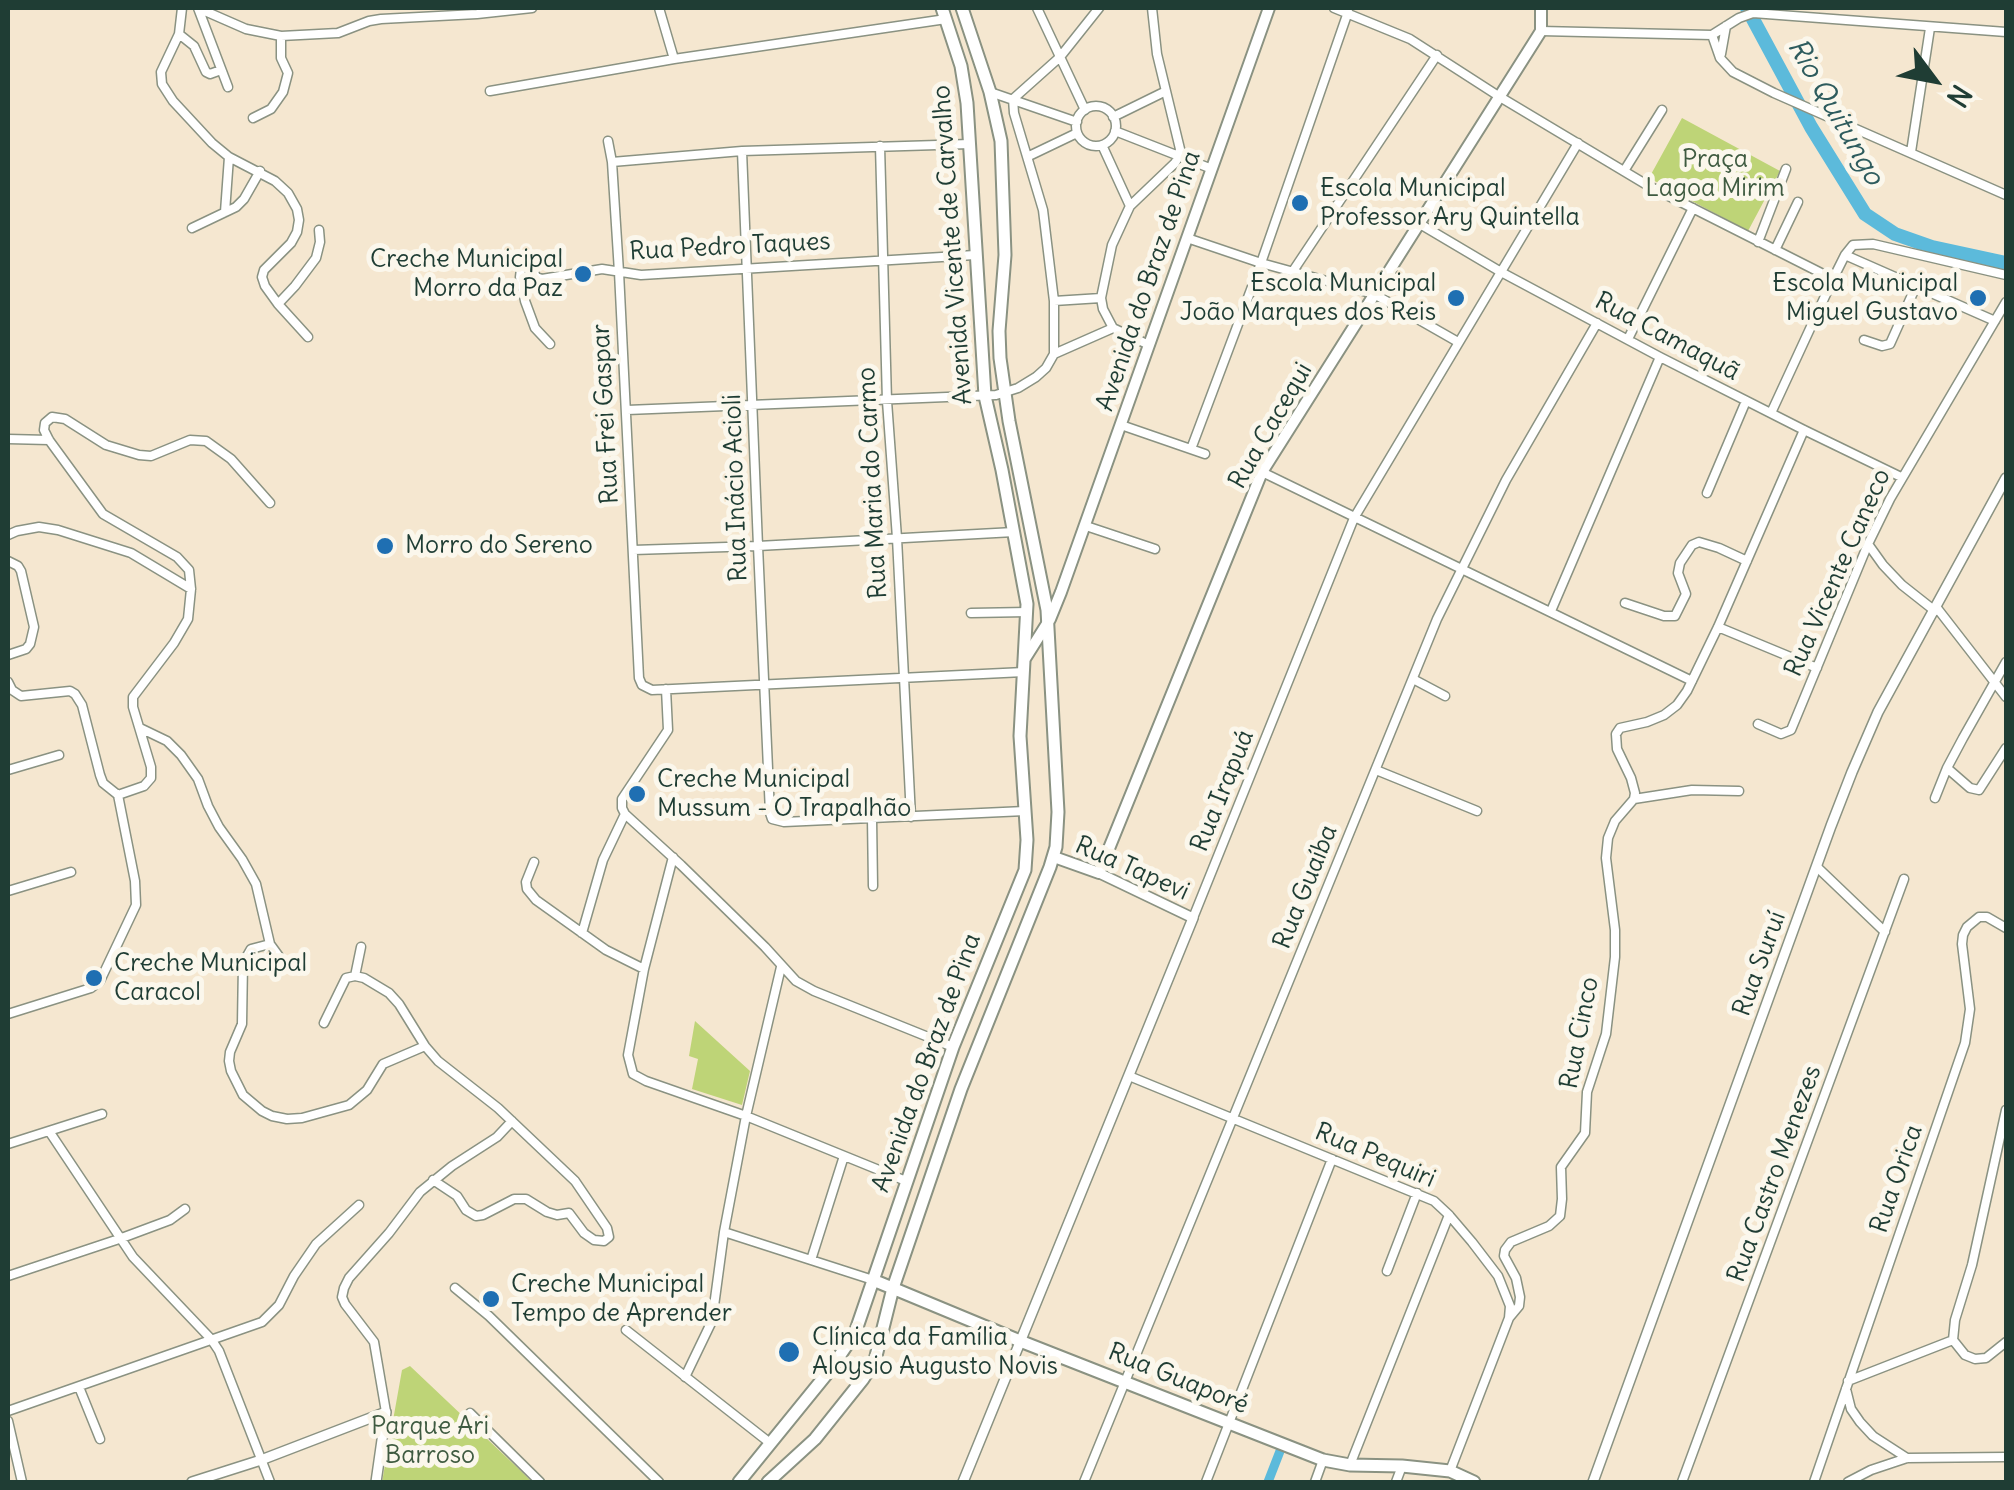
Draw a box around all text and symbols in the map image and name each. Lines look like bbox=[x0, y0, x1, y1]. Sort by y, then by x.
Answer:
north arrow bbox=[1884, 30, 1984, 130]
water label: Rio Quitungo bbox=[1780, 33, 1890, 191]
text: N bbox=[1939, 78, 1980, 114]
street label: Avenida Vicente de Carvalho bbox=[927, 84, 979, 406]
park label: Praça Lagoa Mirim bbox=[1645, 145, 1785, 204]
street label: Avenida do Braz de Pina bbox=[1090, 147, 1208, 415]
place label: Escola Municipal Professor Ary Quintella bbox=[1320, 174, 1580, 233]
marker: Escola Municipal Professor Ary Quintella bbox=[1289, 192, 1311, 214]
street label: Rua Pedro Taques bbox=[629, 227, 831, 267]
place label: Creche Municipal Morro da Paz bbox=[370, 245, 563, 304]
marker: Creche Municipal Morro da Paz bbox=[572, 263, 594, 285]
place label: Escola Municipal João Marques dos Reis bbox=[1180, 269, 1436, 328]
place label: Escola Municipal Miguel Gustavo bbox=[1772, 269, 1958, 328]
street label: Rua Camaquã bbox=[1589, 286, 1745, 388]
marker: Escola Municipal João Marques dos Reis bbox=[1445, 287, 1467, 309]
marker: Escola Municipal Miguel Gustavo bbox=[1967, 287, 1989, 309]
street label: Rua Frei Gaspar bbox=[586, 323, 626, 505]
street label: Rua Cacequi bbox=[1223, 358, 1319, 494]
street label: Rua Maria do Carmo bbox=[852, 366, 894, 600]
street label: Rua Inácio Acioli bbox=[718, 394, 754, 582]
street label: Rua Vicente Caneco bbox=[1779, 464, 1897, 682]
place label: Morro do Sereno bbox=[405, 531, 593, 561]
marker: Morro do Sereno bbox=[374, 535, 396, 557]
street label: Rua Irapuá bbox=[1185, 726, 1261, 856]
place label: Creche Municipal Mussum - O Trapalhão bbox=[657, 765, 911, 824]
marker: Creche Municipal Mussum - O Trapalhão bbox=[626, 783, 648, 805]
street label: Rua Guaíba bbox=[1268, 821, 1344, 953]
street label: Rua Tapevi bbox=[1070, 831, 1194, 907]
street label: Rua Suruí bbox=[1727, 907, 1793, 1021]
street label: Avenida do Braz de Pina bbox=[866, 930, 988, 1196]
place label: Creche Municipal Caracol bbox=[114, 949, 307, 1008]
marker: Creche Municipal Caracol bbox=[83, 967, 105, 989]
street label: Rua Cinco bbox=[1554, 974, 1606, 1092]
street label: Rua Castro Menezes bbox=[1722, 1061, 1828, 1287]
street label: Rua Pequiri bbox=[1310, 1117, 1440, 1195]
street label: Rua Orica bbox=[1865, 1121, 1929, 1237]
place label: Creche Municipal Tempo de Aprender bbox=[511, 1270, 732, 1329]
marker: Creche Municipal Tempo de Aprender bbox=[480, 1288, 502, 1310]
place label: Clínica da Família Aloysio Augusto Novis bbox=[812, 1323, 1058, 1382]
street label: Rua Guaporé bbox=[1104, 1337, 1252, 1421]
marker: Clínica da Família Aloysio Augusto Novis bbox=[776, 1339, 802, 1365]
park label: Parque Ari Barroso bbox=[371, 1412, 489, 1471]

